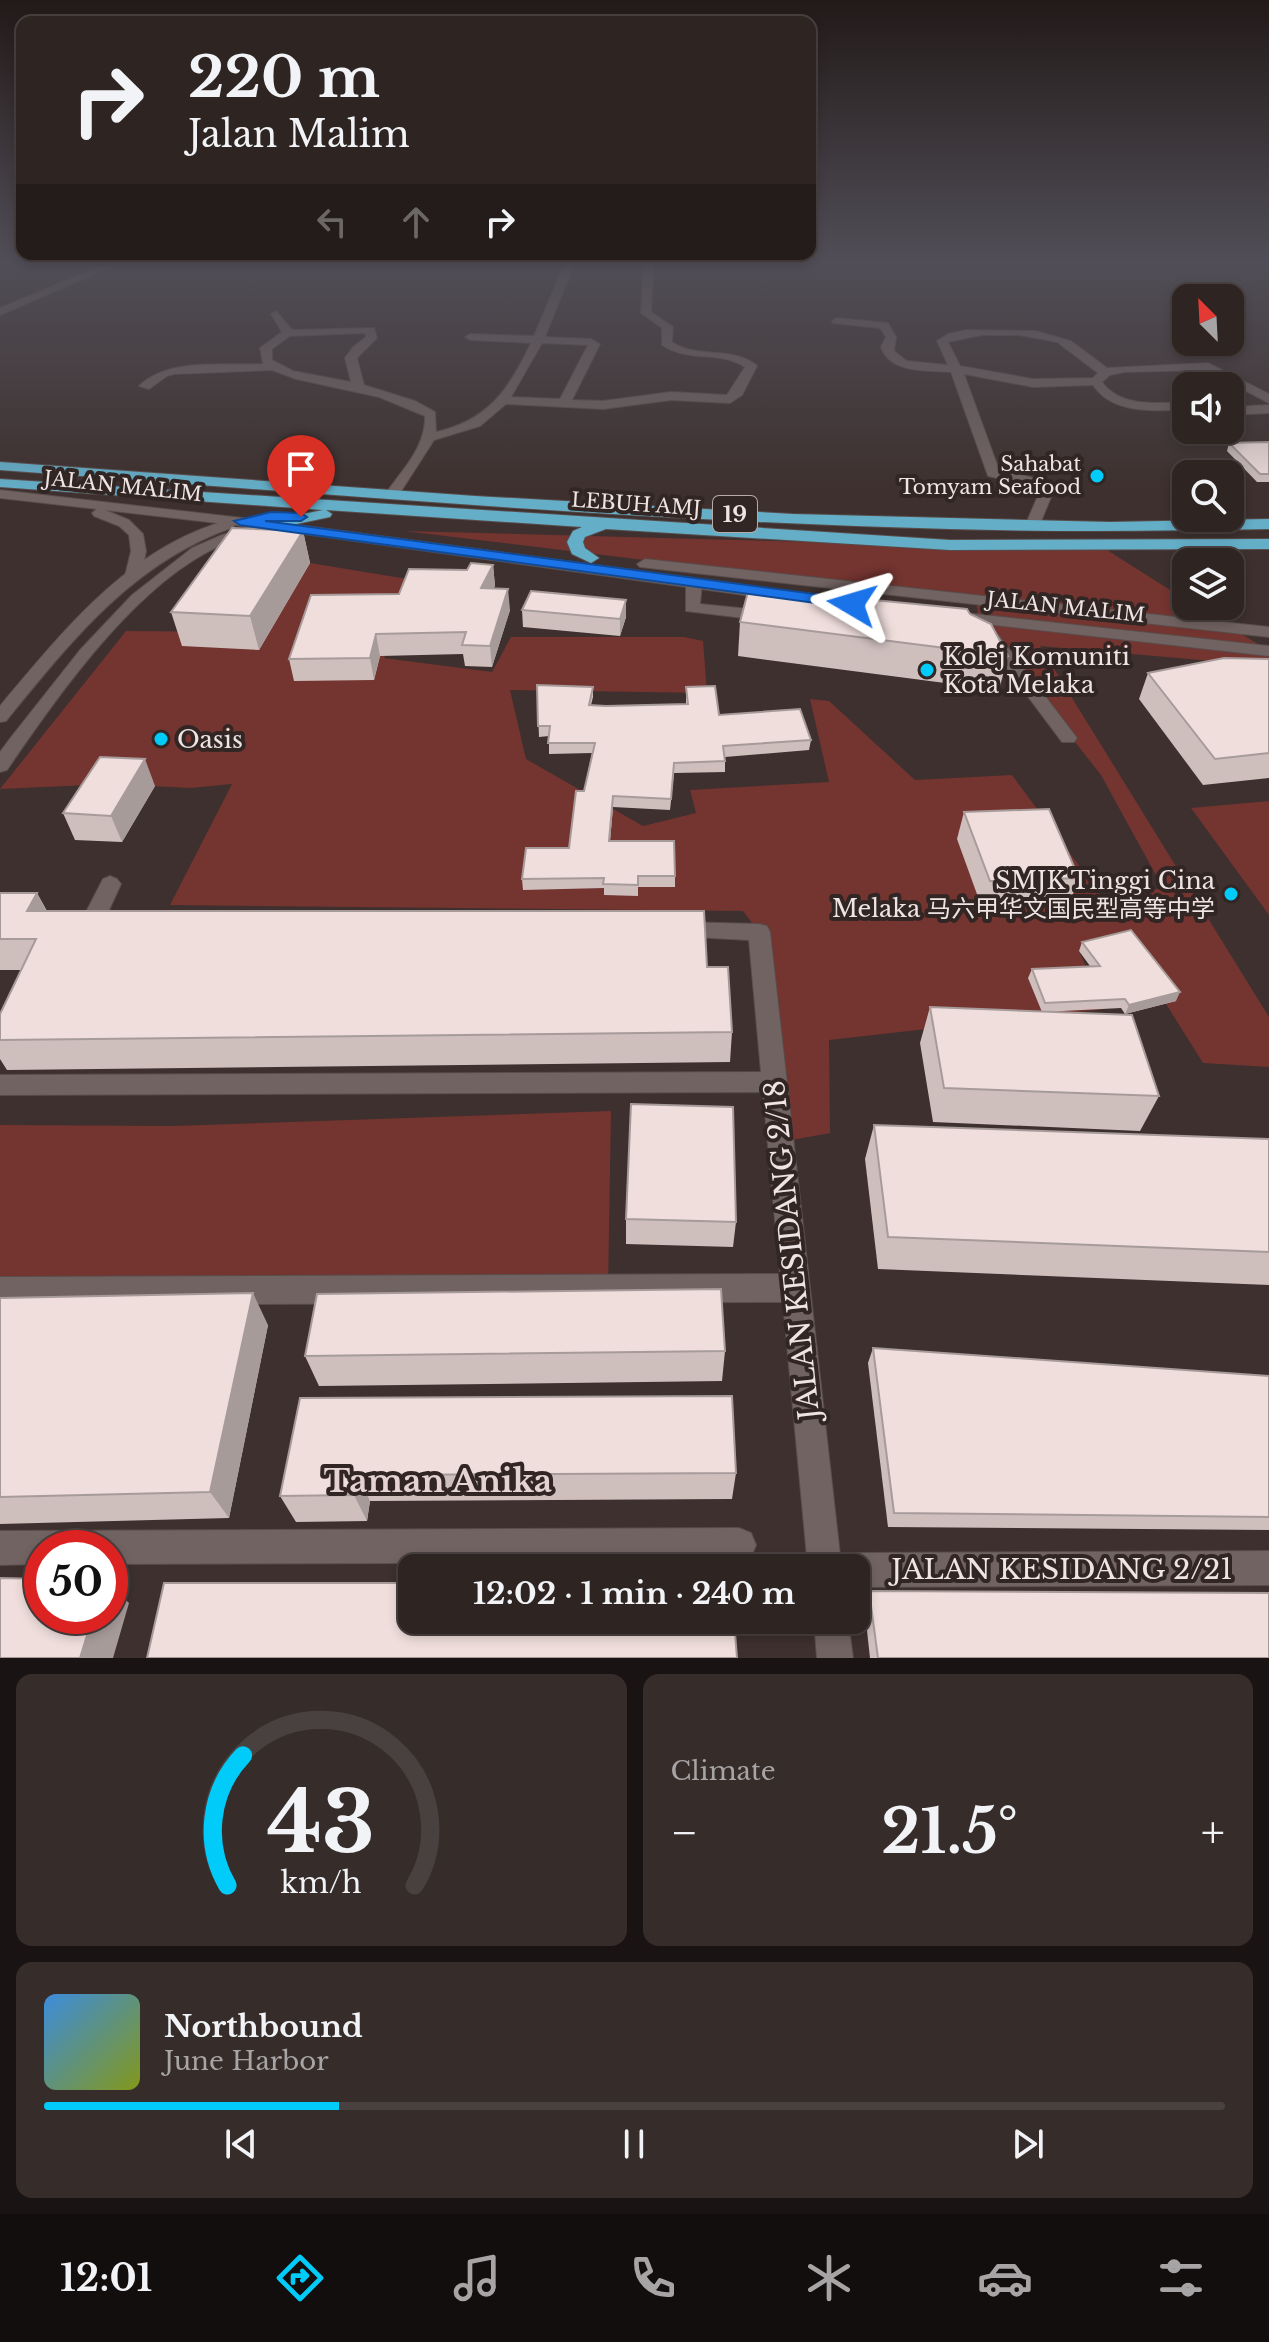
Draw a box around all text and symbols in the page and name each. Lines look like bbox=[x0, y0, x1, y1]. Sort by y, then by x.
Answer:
text: 220 m bbox=[188, 43, 380, 112]
icon: right bbox=[56, 48, 160, 152]
text: Jalan Malim bbox=[188, 112, 410, 157]
icon: left bbox=[310, 200, 354, 244]
icon: ahead bbox=[394, 200, 438, 244]
icon: right bbox=[478, 200, 522, 244]
north arrow bbox=[1172, 284, 1244, 356]
map controls bbox=[1172, 284, 1244, 620]
button: sound bbox=[1172, 372, 1244, 444]
pin bbox=[267, 435, 335, 517]
icon: arrive bbox=[279, 447, 323, 491]
place label: Sahabat Tomyam Seafood bbox=[899, 452, 1081, 499]
button: search bbox=[1172, 460, 1244, 532]
street label: JALAN MALIM bbox=[40, 465, 203, 506]
marker: Sahabat Tomyam Seafood bbox=[1088, 467, 1106, 485]
street label: LEBUH AMJ bbox=[570, 487, 702, 521]
road number: 19 bbox=[713, 496, 757, 532]
button: layers bbox=[1172, 548, 1244, 620]
position arrow bbox=[810, 562, 894, 646]
street label: JALAN MALIM bbox=[983, 586, 1146, 627]
place label: Kolej Komuniti Kota Melaka bbox=[943, 642, 1130, 699]
marker: Kolej Komuniti Kota Melaka bbox=[918, 661, 936, 679]
place label: Oasis bbox=[177, 725, 243, 754]
marker: Oasis bbox=[152, 730, 170, 748]
place label: SMJK Tinggi Cina Melaka 马六甲华文国民型高等中学 bbox=[832, 866, 1216, 923]
marker: SMJK Tinggi Cina Melaka 马六甲华文国民型高等中学 bbox=[1222, 885, 1240, 903]
street label: JALAN KESIDANG 2/18 bbox=[757, 1078, 828, 1426]
district label: Taman Anika bbox=[324, 1461, 552, 1501]
speed limit sign: 50 bbox=[24, 1530, 128, 1634]
street label: JALAN KESIDANG 2/21 bbox=[887, 1552, 1233, 1587]
text: 12:02 · 1 min · 240 m bbox=[473, 1575, 795, 1612]
text: Climate bbox=[671, 1755, 776, 1787]
text: 43 bbox=[267, 1771, 375, 1874]
text: 21.5° bbox=[881, 1795, 1018, 1869]
text: − bbox=[671, 1805, 698, 1860]
text: + bbox=[1201, 1805, 1225, 1860]
text: km/h bbox=[281, 1865, 362, 1901]
text: Northbound bbox=[164, 2008, 363, 2045]
text: June Harbor bbox=[164, 2045, 329, 2077]
icon: previous bbox=[219, 2122, 263, 2166]
icon: pause bbox=[612, 2122, 656, 2166]
icon: next bbox=[1006, 2122, 1050, 2166]
icon: directions bbox=[272, 2250, 328, 2306]
icon: music bbox=[449, 2250, 505, 2306]
icon: phone bbox=[625, 2250, 681, 2306]
icon: climate bbox=[801, 2250, 857, 2306]
icon: car bbox=[977, 2250, 1033, 2306]
icon: filters bbox=[1153, 2250, 1209, 2306]
text: 12:01 bbox=[60, 2256, 152, 2301]

